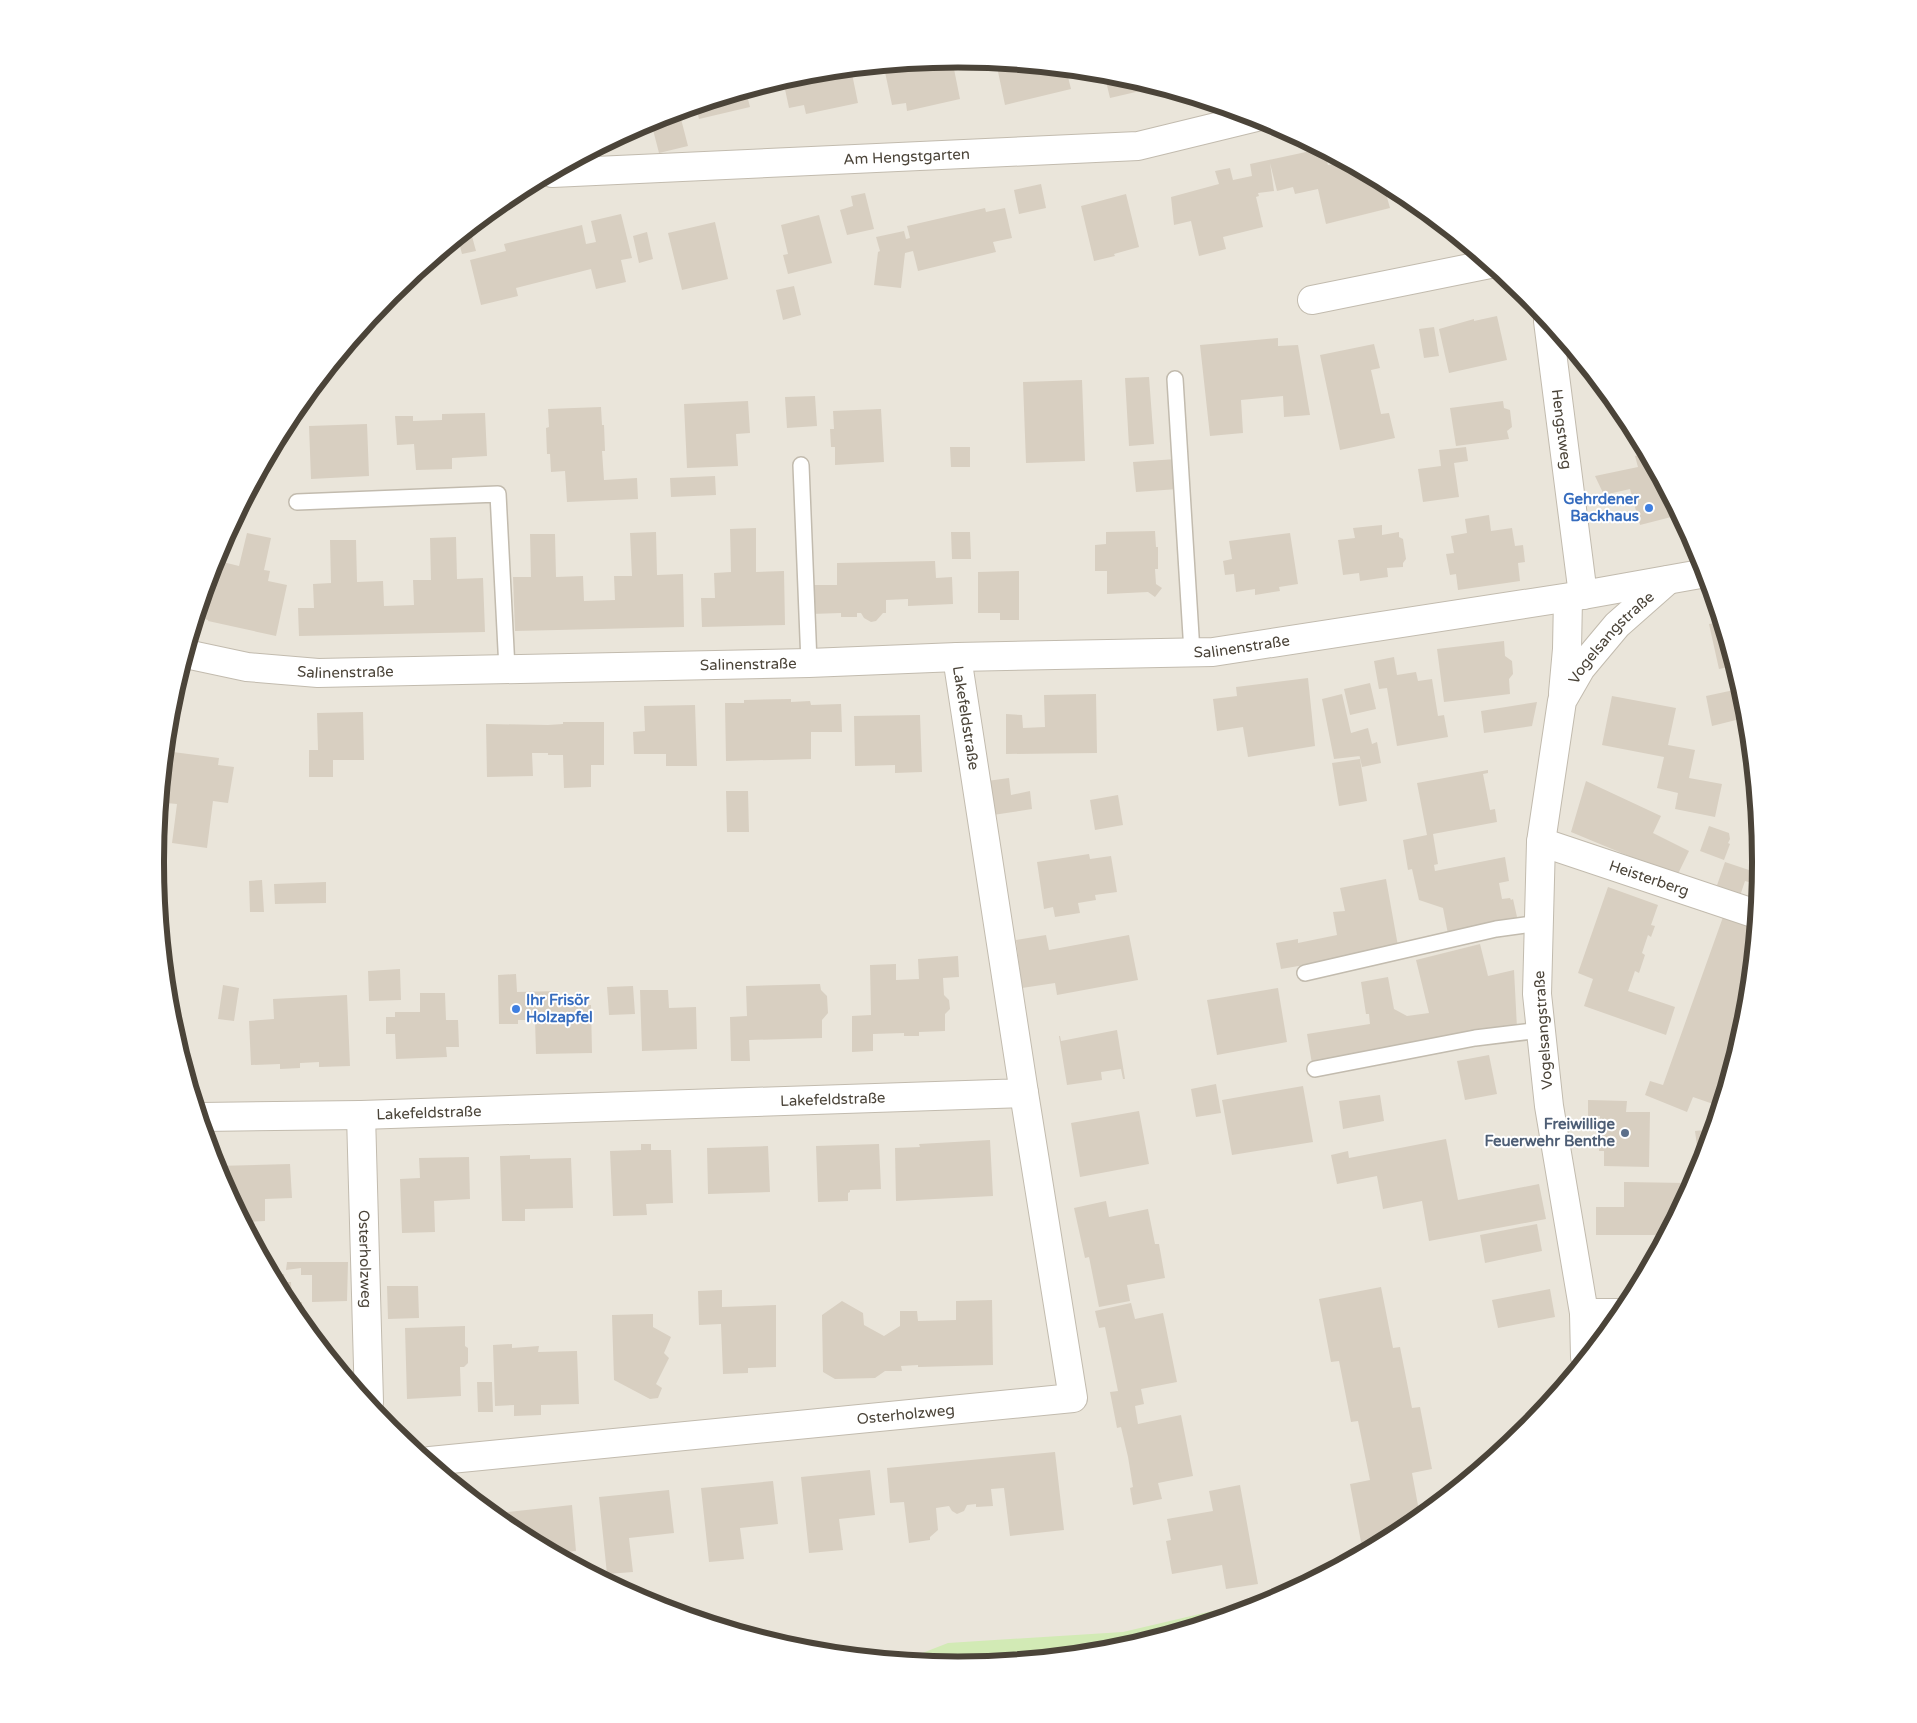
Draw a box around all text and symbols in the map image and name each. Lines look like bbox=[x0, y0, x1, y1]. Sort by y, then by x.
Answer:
street label: Am Hengstgarten bbox=[843, 145, 970, 169]
street label: Hengstweg bbox=[1548, 388, 1576, 470]
place label: Gehrdener Backhaus bbox=[1563, 490, 1639, 525]
marker: Gehrdener Backhaus bbox=[1643, 502, 1655, 514]
street label: Vogelsangstraße bbox=[1565, 588, 1658, 687]
street label: Salinenstraße bbox=[1194, 631, 1291, 661]
street label: Salinenstraße bbox=[700, 654, 797, 674]
street label: Salinenstraße bbox=[296, 662, 394, 682]
street label: Lakefeldstraße bbox=[949, 665, 983, 771]
street label: Heisterberg bbox=[1607, 856, 1691, 900]
street label: Vogelsangstraße bbox=[1530, 970, 1556, 1090]
place label: Ihr Frisör Holzapfel bbox=[526, 991, 593, 1027]
marker: Ihr Frisör Holzapfel bbox=[510, 1003, 522, 1015]
street label: Lakefeldstraße bbox=[780, 1089, 886, 1110]
street label: Lakefeldstraße bbox=[376, 1102, 482, 1123]
place label: Freiwillige Feuerwehr Benthe bbox=[1484, 1115, 1616, 1150]
marker: Freiwillige Feuerwehr Benthe bbox=[1619, 1127, 1631, 1139]
street label: Osterholzweg bbox=[355, 1210, 375, 1308]
street label: Osterholzweg bbox=[856, 1401, 956, 1428]

